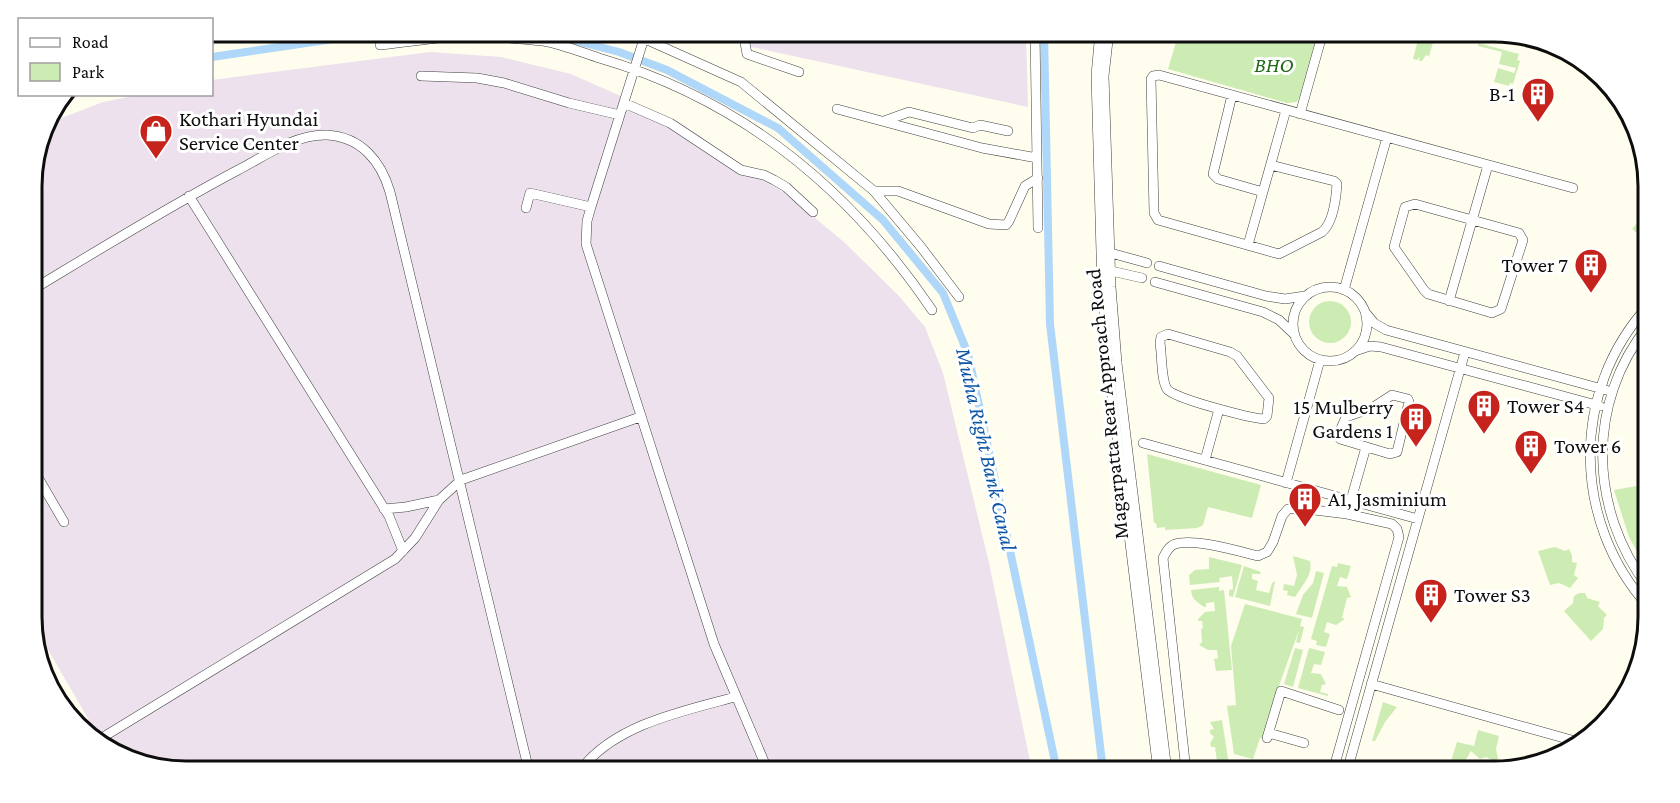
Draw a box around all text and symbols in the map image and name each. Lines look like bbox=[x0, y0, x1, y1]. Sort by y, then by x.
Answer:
legend bbox=[18, 18, 213, 96]
text: Road bbox=[72, 32, 109, 52]
park label: BHO bbox=[1254, 53, 1294, 77]
text: Park bbox=[72, 62, 104, 82]
building icon: B-1 bbox=[1520, 76, 1556, 123]
place label: B-1 bbox=[1489, 82, 1515, 106]
place label: Kothari Hyundai Service Center bbox=[179, 107, 319, 155]
shop icon: Kothari Hyundai Service Center bbox=[138, 113, 174, 160]
building icon: Tower 7 bbox=[1573, 247, 1609, 294]
place label: Tower 7 bbox=[1501, 253, 1568, 277]
street label: Magarpatta Rear Approach Road bbox=[1081, 268, 1133, 540]
water label: Mutha Right Bank Canal bbox=[951, 344, 1022, 553]
building icon: Tower S4 bbox=[1466, 388, 1502, 435]
place label: Tower S4 bbox=[1507, 394, 1584, 418]
place label: 15 Mulberry Gardens 1 bbox=[1293, 395, 1393, 443]
building icon: 15 Mulberry Gardens 1 bbox=[1398, 401, 1434, 448]
building icon: Tower 6 bbox=[1513, 428, 1549, 475]
place label: Tower 6 bbox=[1554, 434, 1622, 458]
building icon: A1, Jasminium bbox=[1287, 481, 1323, 528]
place label: A1, Jasminium bbox=[1328, 487, 1447, 511]
building icon: Tower S3 bbox=[1413, 577, 1449, 624]
place label: Tower S3 bbox=[1454, 583, 1531, 607]

